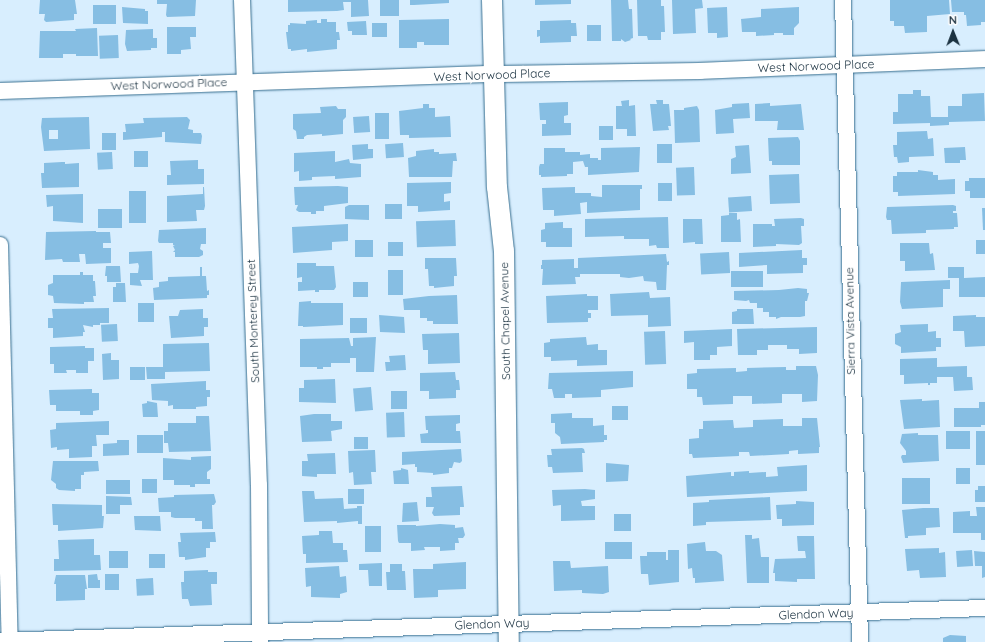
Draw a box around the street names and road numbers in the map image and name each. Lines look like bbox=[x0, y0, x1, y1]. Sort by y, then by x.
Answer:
street label: West Norwood Place bbox=[757, 57, 875, 75]
street label: West Norwood Place bbox=[433, 66, 551, 84]
street label: West Norwood Place bbox=[110, 75, 228, 93]
street label: South Monterey Street bbox=[244, 259, 262, 383]
street label: South Chapel Avenue bbox=[497, 262, 513, 380]
street label: Sierra Vista Avenue bbox=[842, 267, 858, 375]
street label: Glendon Way bbox=[778, 605, 854, 623]
street label: Glendon Way bbox=[454, 615, 530, 633]

